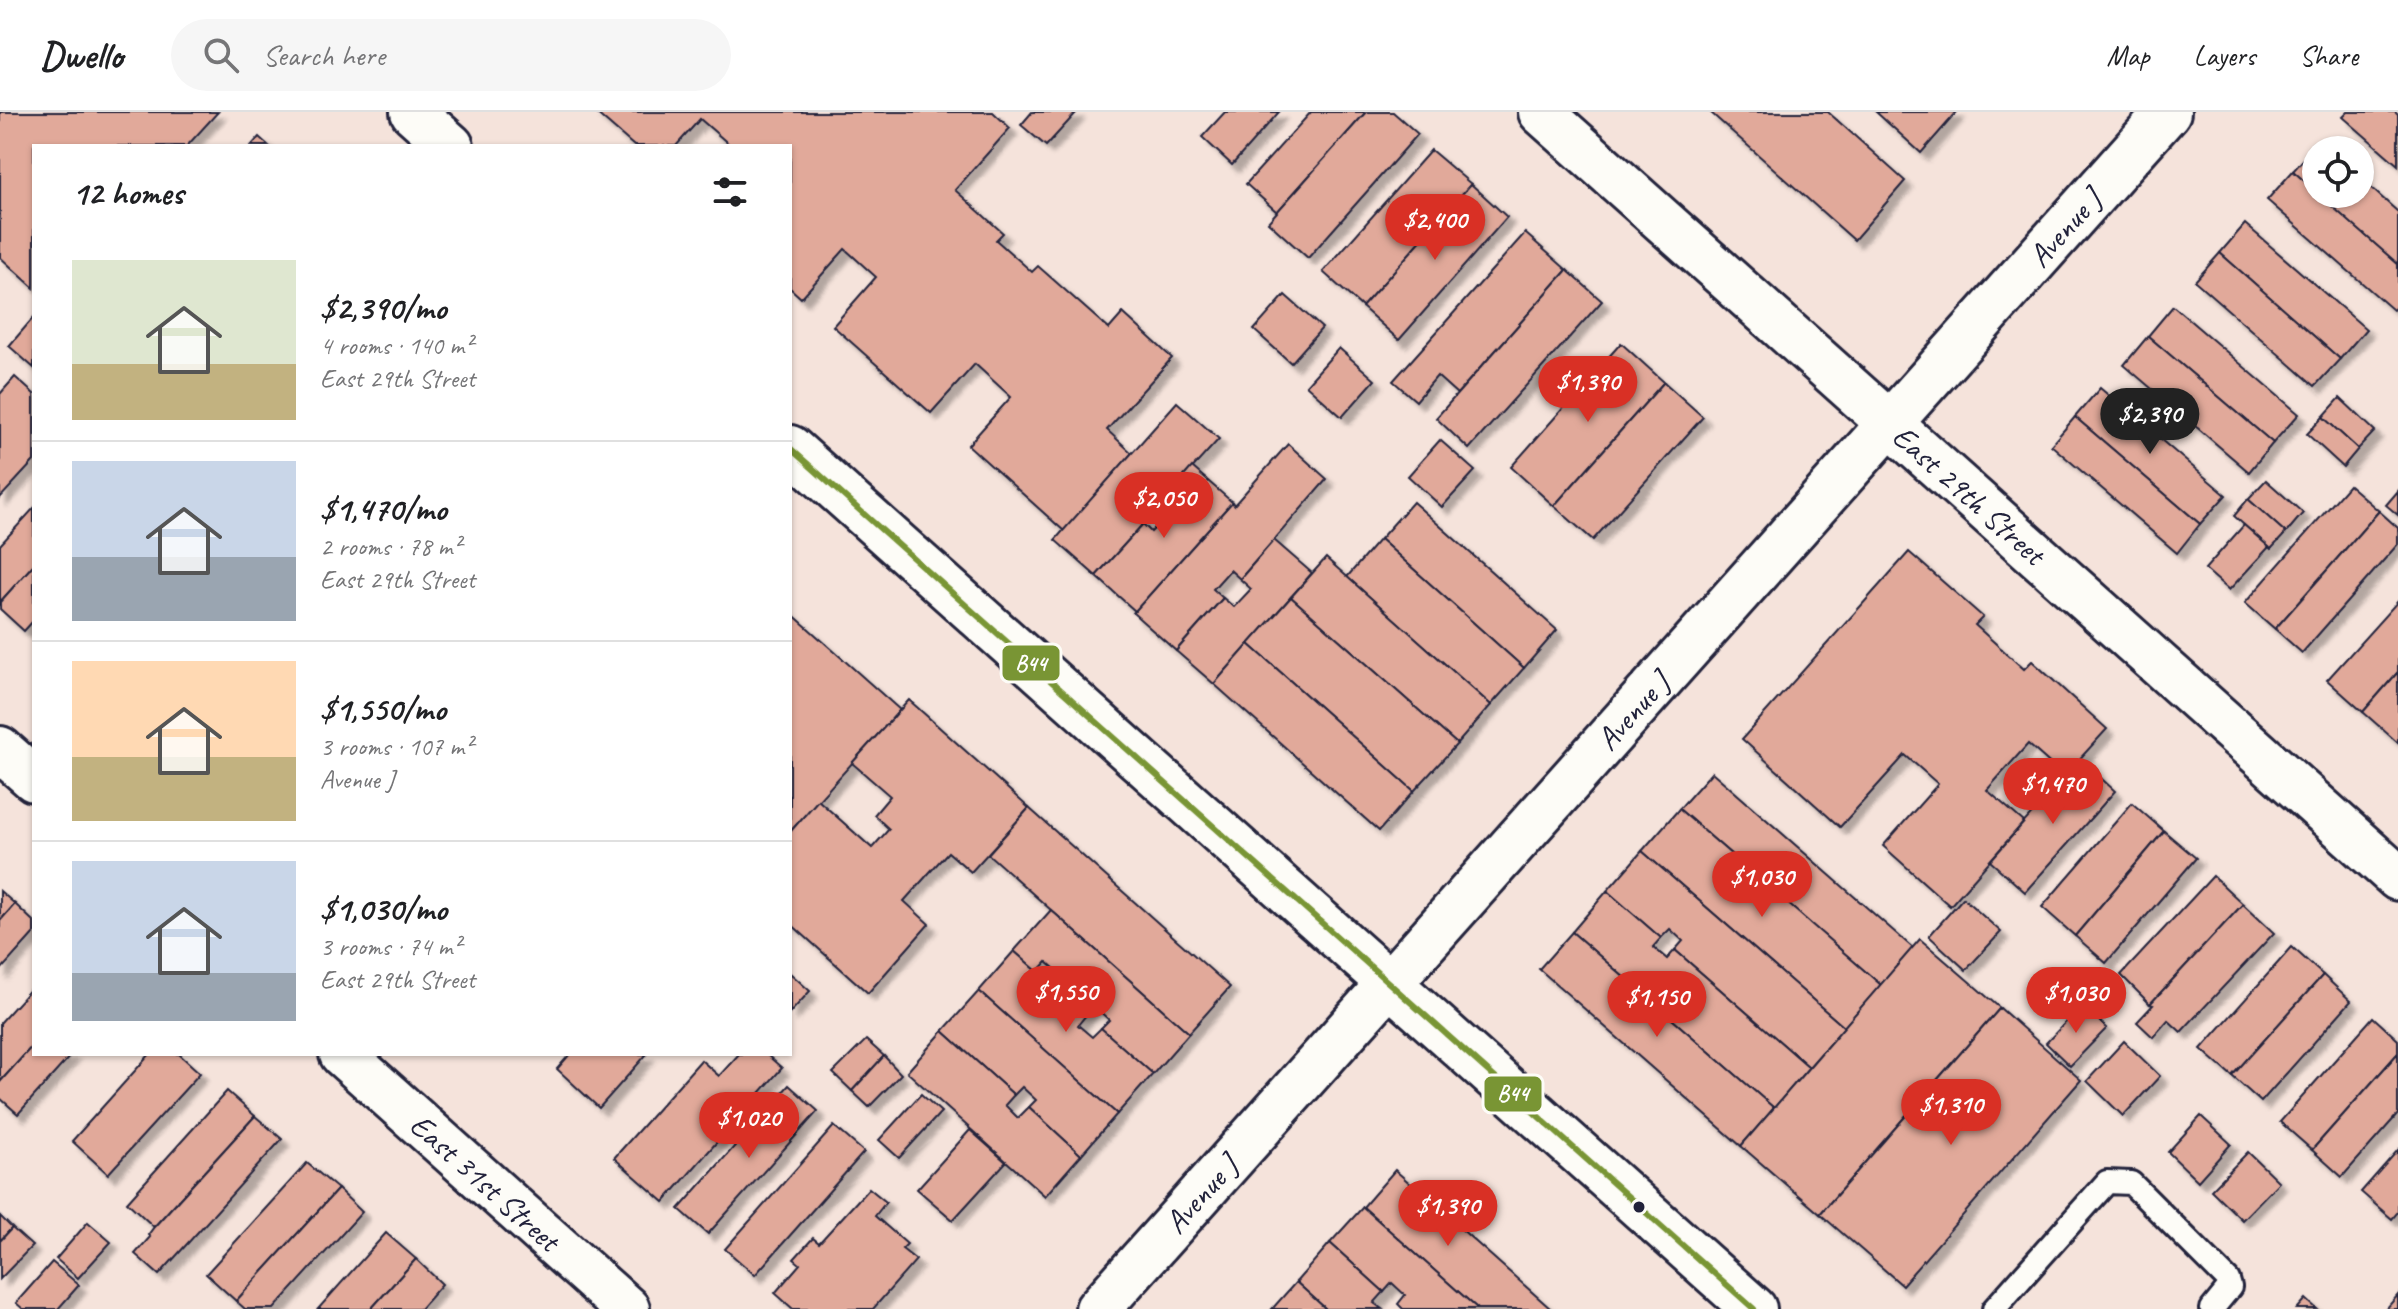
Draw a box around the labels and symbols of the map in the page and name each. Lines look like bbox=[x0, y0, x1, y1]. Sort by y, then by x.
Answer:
street label: Avenue J bbox=[2019, 176, 2113, 276]
pin: $2,400 bbox=[1370, 194, 1500, 262]
pin: $1,390 bbox=[1523, 356, 1653, 424]
pin: $2,390 bbox=[2085, 388, 2215, 456]
street label: East 29th Street bbox=[1884, 416, 2056, 576]
pin: $2,050 bbox=[1099, 472, 1229, 540]
line badge: B44 bbox=[1001, 644, 1061, 682]
text: B44 bbox=[1015, 650, 1050, 678]
street label: Avenue J bbox=[1587, 660, 1682, 759]
pin: $1,470 bbox=[1988, 758, 2118, 826]
pin: $1,030 bbox=[1697, 851, 1827, 919]
pin: $1,550 bbox=[1001, 966, 1131, 1034]
pin: $1,030 bbox=[2011, 967, 2141, 1035]
pin: $1,150 bbox=[1592, 971, 1722, 1039]
line badge: B44 bbox=[1483, 1075, 1543, 1113]
pin: $1,310 bbox=[1886, 1079, 2016, 1147]
text: B44 bbox=[1497, 1080, 1532, 1108]
pin: $1,020 bbox=[684, 1092, 814, 1160]
street label: East 31st Street bbox=[402, 1104, 571, 1262]
street label: Avenue J bbox=[1155, 1143, 1250, 1242]
pin: $1,390 bbox=[1383, 1180, 1513, 1248]
unlabelled marker bbox=[1631, 1199, 1647, 1215]

